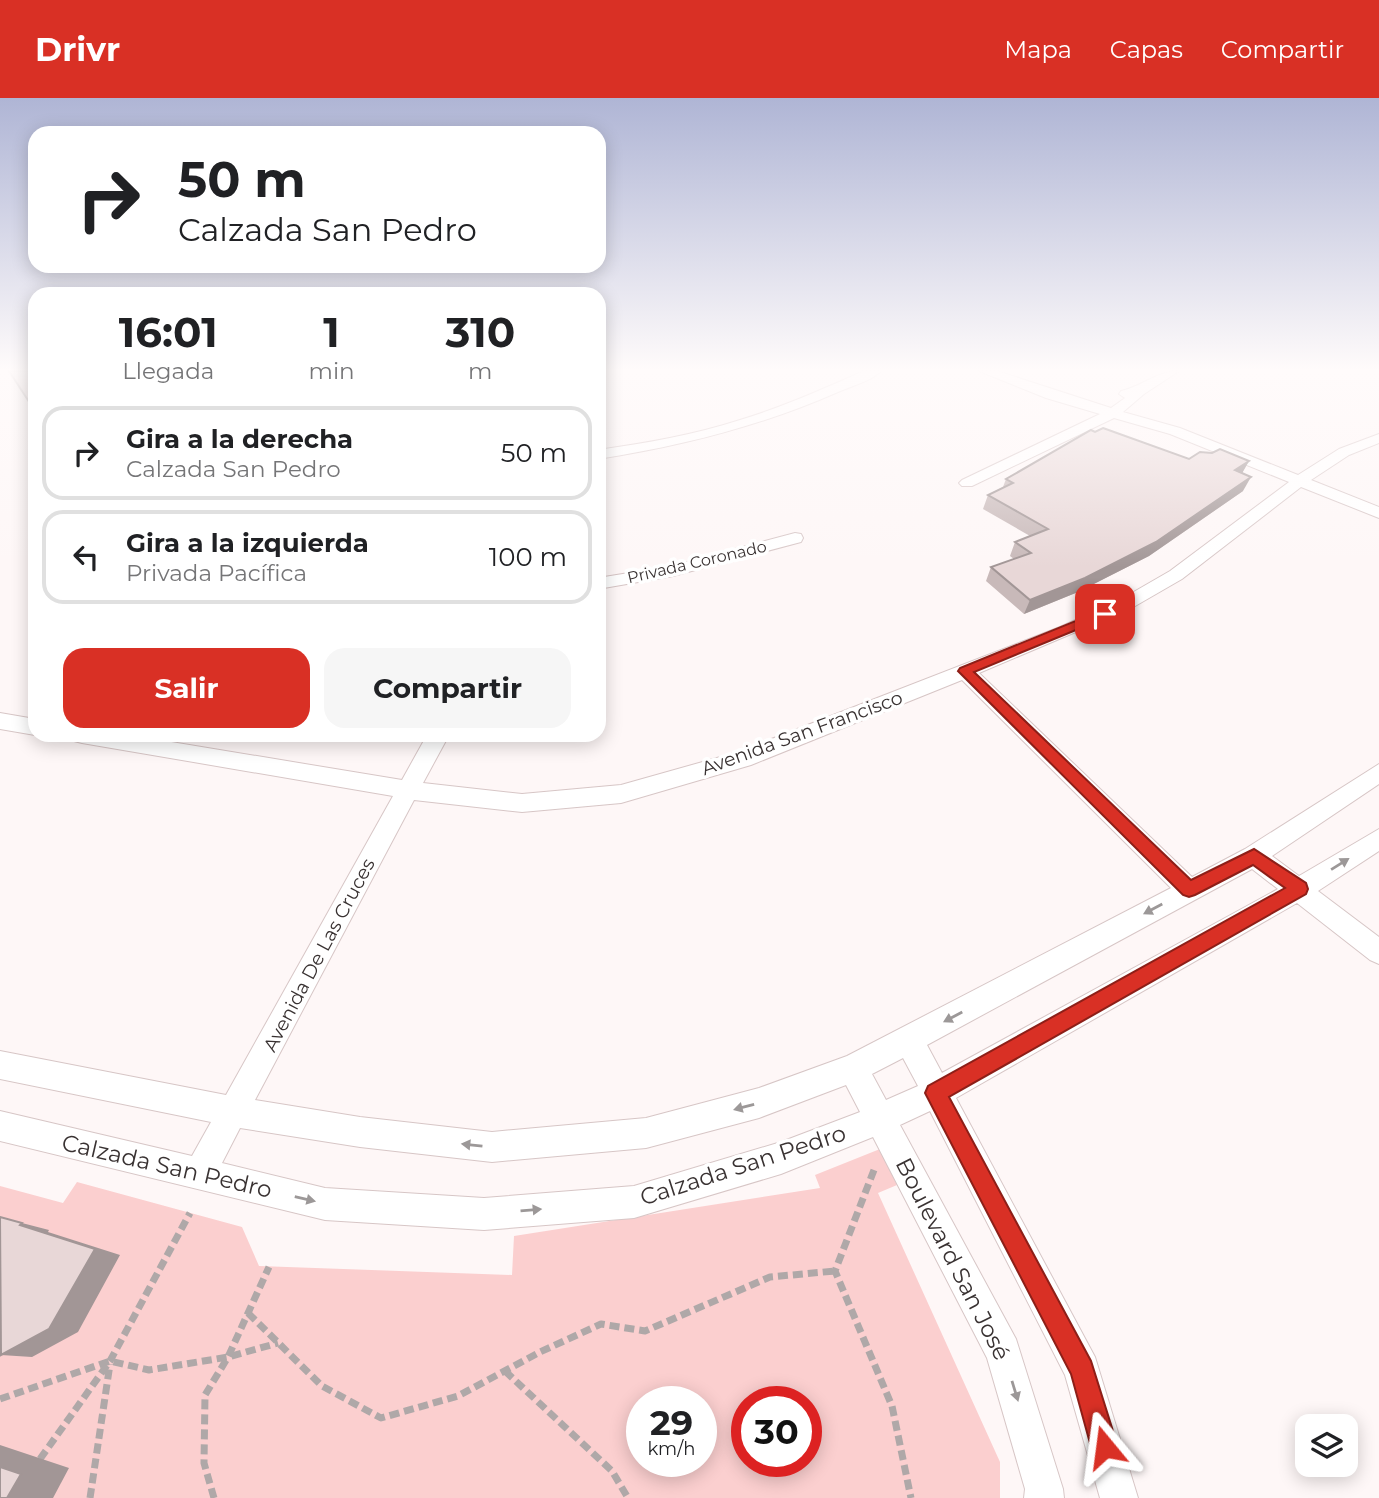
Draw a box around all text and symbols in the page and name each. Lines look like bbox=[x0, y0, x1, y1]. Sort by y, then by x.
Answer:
text: Drivr bbox=[35, 29, 120, 69]
text: Mapa bbox=[1004, 35, 1072, 64]
text: Capas bbox=[1110, 35, 1183, 64]
text: Compartir bbox=[1221, 35, 1344, 64]
text: 50 m bbox=[178, 150, 306, 209]
icon: right bbox=[63, 154, 154, 245]
text: Calzada San Pedro bbox=[178, 210, 477, 249]
text: 16:01 bbox=[119, 306, 218, 358]
text: 1 bbox=[323, 306, 340, 358]
text: 310 bbox=[445, 306, 515, 358]
text: Llegada bbox=[122, 357, 214, 385]
text: min bbox=[309, 357, 355, 385]
text: m bbox=[468, 357, 493, 385]
text: Gira a la derecha bbox=[126, 423, 353, 455]
icon: right bbox=[67, 434, 105, 472]
text: 50 m bbox=[501, 437, 567, 469]
text: Calzada San Pedro bbox=[126, 455, 341, 483]
text: Gira a la izquierda bbox=[126, 527, 369, 559]
street label: Privada Coronado bbox=[625, 537, 769, 587]
icon: left bbox=[67, 538, 105, 576]
text: 100 m bbox=[489, 541, 567, 573]
text: Privada Pacífica bbox=[126, 559, 307, 587]
pin bbox=[1075, 584, 1135, 644]
icon: arrive bbox=[1086, 595, 1124, 633]
button: Salir bbox=[63, 648, 310, 728]
button: Compartir bbox=[324, 648, 571, 728]
street label: Avenida San Francisco bbox=[698, 686, 906, 780]
street label: Avenida De Las Cruces bbox=[258, 854, 380, 1056]
one-way arrow bbox=[1330, 857, 1349, 870]
one-way arrow bbox=[1143, 903, 1163, 915]
one-way arrow bbox=[943, 1011, 962, 1023]
one-way arrow bbox=[733, 1102, 755, 1113]
street label: Calzada San Pedro bbox=[637, 1119, 849, 1211]
street label: Calzada San Pedro bbox=[59, 1128, 275, 1204]
one-way arrow bbox=[461, 1139, 483, 1150]
street label: Boulevard San José bbox=[890, 1153, 1016, 1365]
one-way arrow bbox=[294, 1194, 316, 1205]
one-way arrow bbox=[520, 1204, 542, 1215]
one-way arrow bbox=[1010, 1381, 1020, 1402]
speed limit sign: 30 bbox=[731, 1386, 822, 1477]
text: 29 bbox=[650, 1401, 693, 1444]
position arrow bbox=[1068, 1410, 1142, 1484]
map controls bbox=[1295, 1414, 1358, 1477]
button: layers bbox=[1295, 1414, 1358, 1477]
text: km/h bbox=[647, 1438, 696, 1460]

